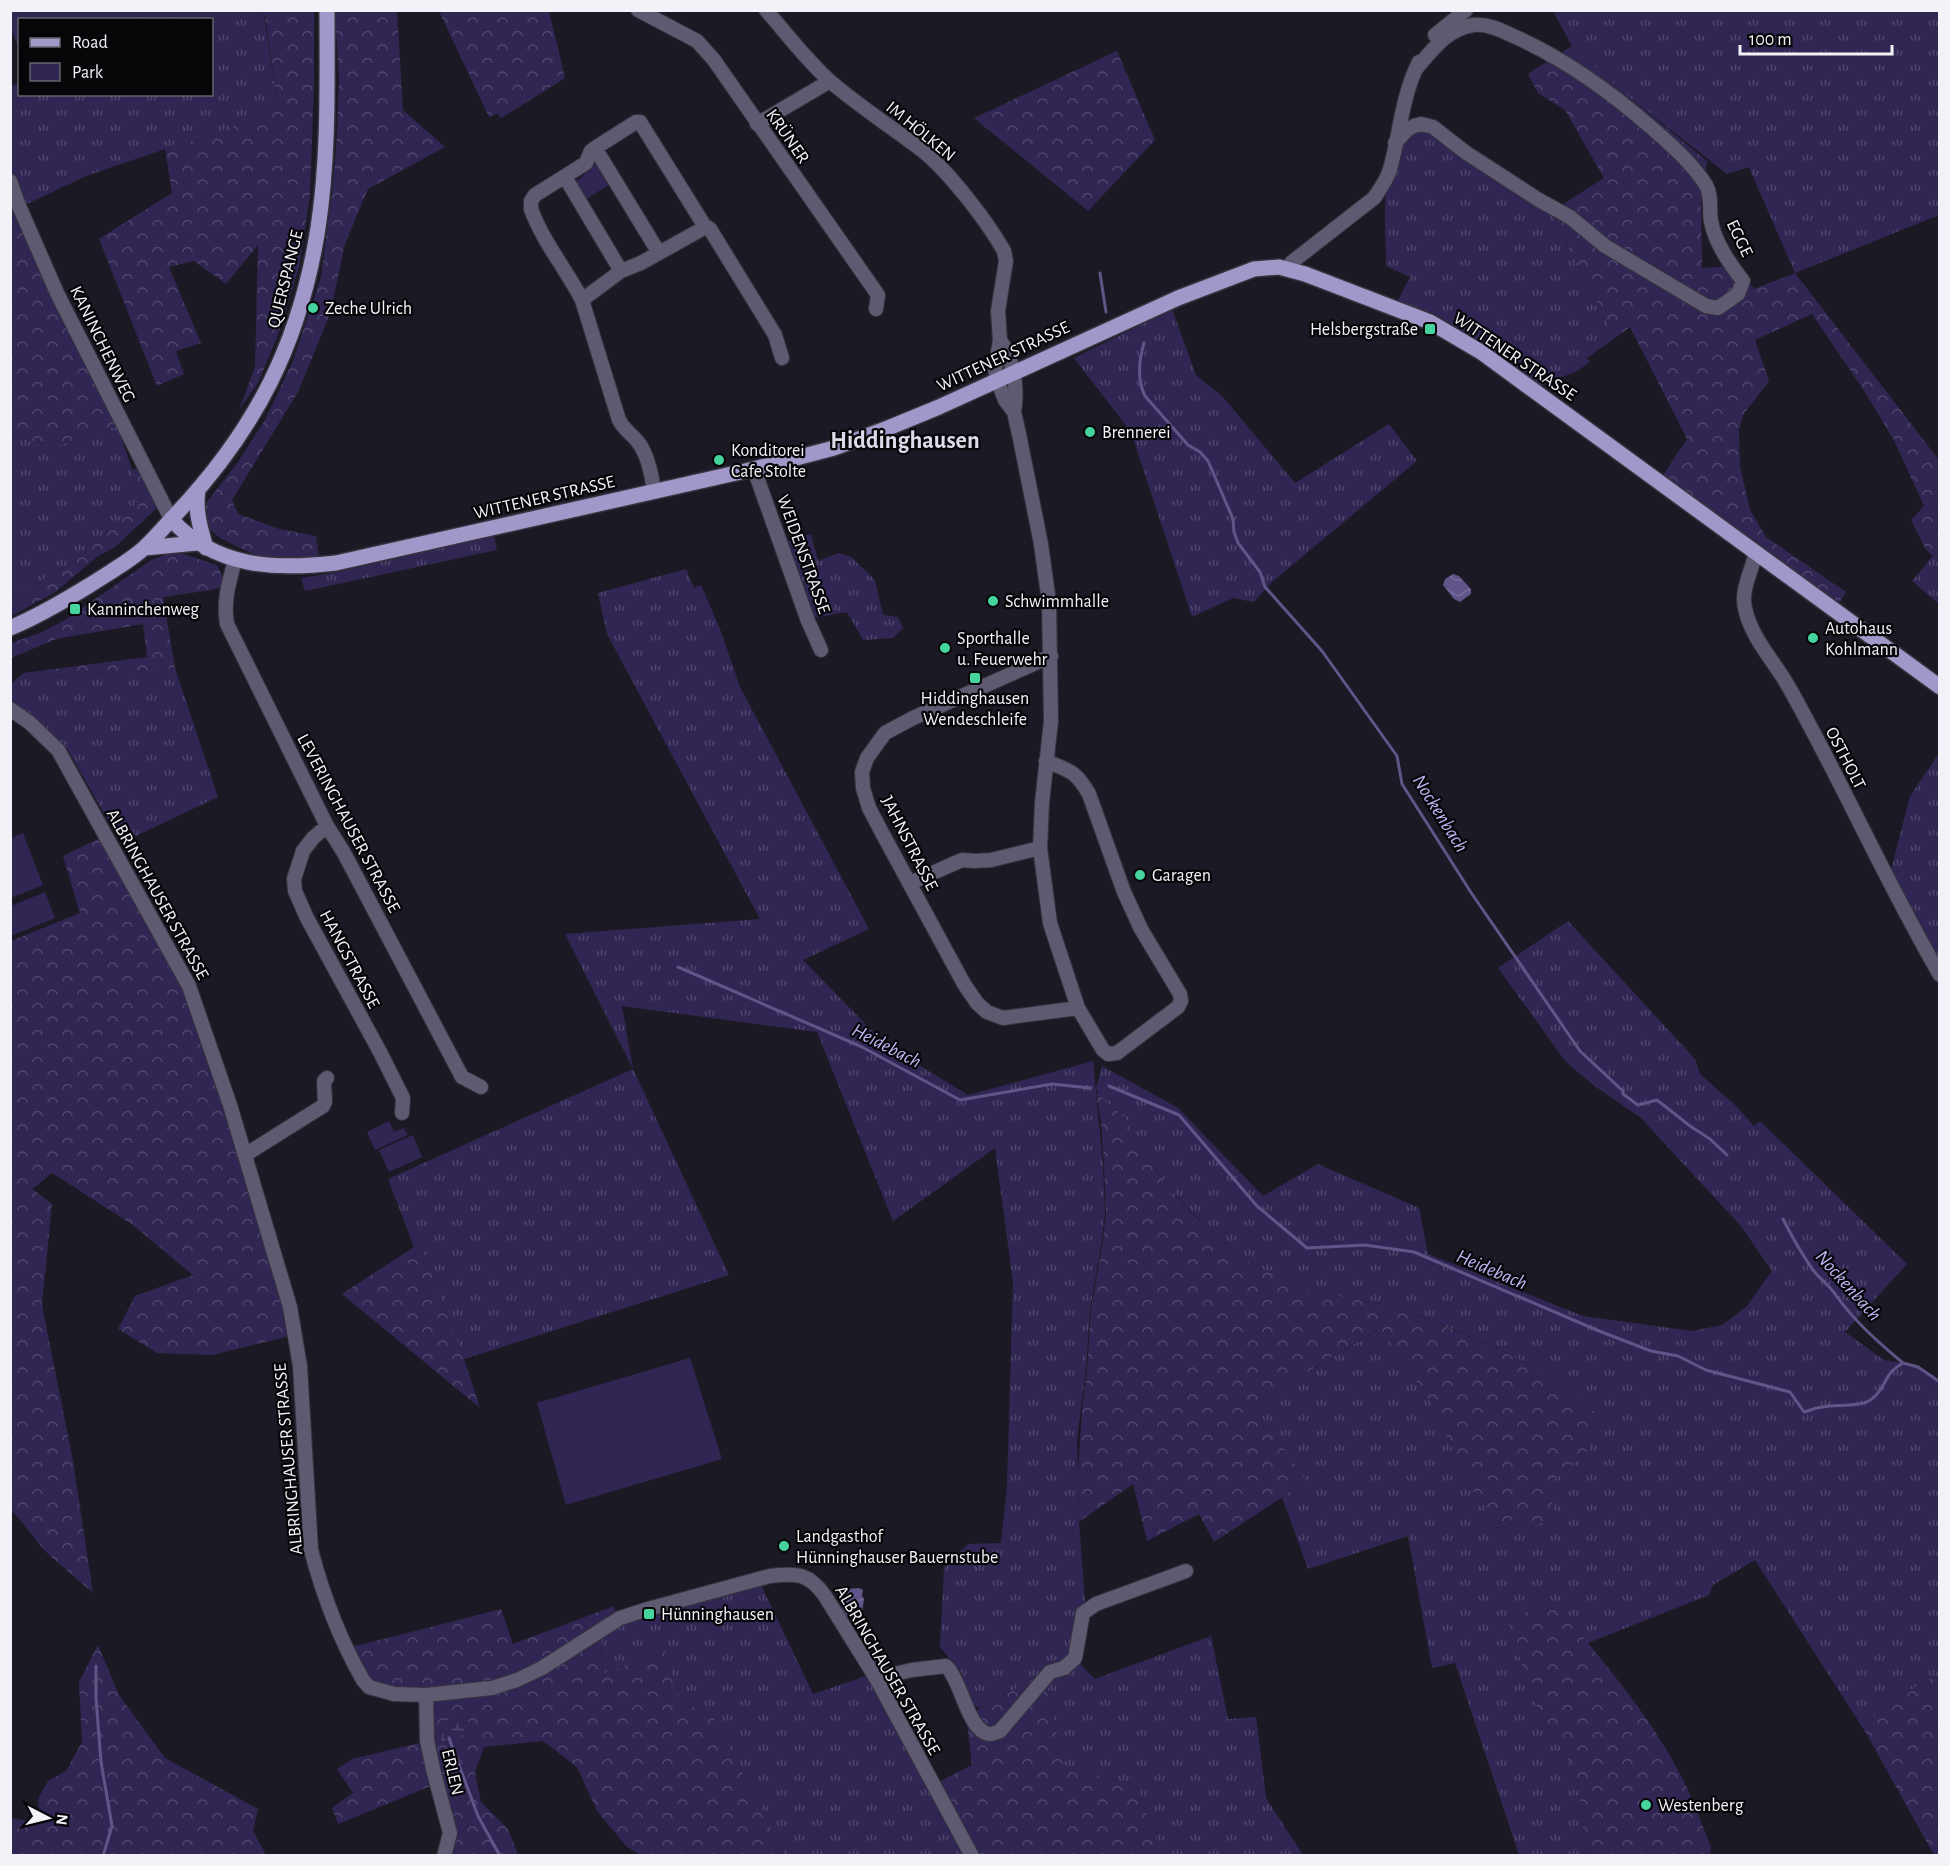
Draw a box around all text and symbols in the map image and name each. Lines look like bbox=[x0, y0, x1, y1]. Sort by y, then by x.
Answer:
legend bbox=[18, 18, 213, 96]
scale bar bbox=[1740, 18, 1892, 56]
text: 100 m bbox=[1749, 31, 1792, 49]
text: Road bbox=[72, 34, 108, 52]
text: Park bbox=[72, 64, 104, 82]
street label: IM HÖLKEN bbox=[882, 97, 960, 165]
street label: KRÜNER bbox=[762, 105, 814, 167]
street label: EGGE bbox=[1723, 217, 1756, 260]
street label: QUERSPANGE bbox=[265, 228, 307, 330]
street label: KANINCHENWEG bbox=[66, 283, 138, 405]
place label: Zeche Ulrich bbox=[325, 300, 412, 318]
marker: Zeche Ulrich bbox=[306, 301, 320, 315]
street label: WITTENER STRASSE bbox=[1450, 309, 1579, 405]
street label: WITTENER STRASSE bbox=[934, 318, 1073, 395]
place label: Helsbergstraße bbox=[1310, 321, 1418, 339]
marker: Helsbergstraße bbox=[1423, 322, 1437, 336]
place label: Brennerei bbox=[1102, 424, 1171, 442]
marker: Brennerei bbox=[1083, 425, 1097, 439]
district label: Hiddinghausen bbox=[830, 429, 980, 453]
place label: Konditorei Cafe Stolte bbox=[731, 442, 806, 481]
marker: Konditorei Cafe Stolte bbox=[712, 453, 726, 467]
street label: WITTENER STRASSE bbox=[472, 473, 617, 523]
street label: WEIDENSTRASSE bbox=[773, 492, 833, 617]
place label: Schwimmhalle bbox=[1005, 593, 1109, 611]
marker: Schwimmhalle bbox=[986, 594, 1000, 608]
place label: Kanninchenweg bbox=[87, 601, 199, 619]
marker: Kanninchenweg bbox=[68, 602, 82, 616]
place label: Autohaus Kohlmann bbox=[1825, 620, 1898, 659]
place label: Sporthalle u. Feuerwehr bbox=[957, 630, 1048, 669]
marker: Autohaus Kohlmann bbox=[1806, 631, 1820, 645]
marker: Sporthalle u. Feuerwehr bbox=[938, 641, 952, 655]
marker: Hiddinghausen Wendeschleife bbox=[968, 671, 982, 685]
place label: Hiddinghausen Wendeschleife bbox=[921, 690, 1029, 729]
street label: OSTHOLT bbox=[1822, 724, 1868, 793]
street label: LEVERINGHAUSER STRASSE bbox=[293, 731, 403, 916]
water label: Nockenbach bbox=[1409, 771, 1472, 856]
street label: JAHNSTRASSE bbox=[878, 793, 941, 894]
street label: ALBRINGHAUSER STRASSE bbox=[103, 806, 212, 983]
place label: Garagen bbox=[1152, 867, 1211, 885]
marker: Garagen bbox=[1133, 868, 1147, 882]
street label: HANGSTRASSE bbox=[316, 907, 383, 1012]
water label: Heidebach bbox=[849, 1020, 924, 1072]
water label: Heidebach bbox=[1453, 1246, 1530, 1294]
water label: Nockenbach bbox=[1812, 1247, 1885, 1325]
street label: ALBRINGHAUSER STRASSE bbox=[272, 1362, 306, 1555]
place label: Landgasthof Hünninghauser Bauernstube bbox=[796, 1528, 998, 1567]
marker: Landgasthof Hünninghauser Bauernstube bbox=[777, 1539, 791, 1553]
street label: ALBRINGHAUSER STRASSE bbox=[831, 1583, 943, 1758]
place label: Hünninghausen bbox=[661, 1606, 774, 1624]
marker: Hünninghausen bbox=[642, 1607, 656, 1621]
street label: ERLEN bbox=[438, 1747, 466, 1797]
north arrow bbox=[18, 1788, 78, 1848]
place label: Westenberg bbox=[1658, 1797, 1744, 1815]
marker: Westenberg bbox=[1639, 1798, 1653, 1812]
text: N bbox=[53, 1813, 71, 1826]

